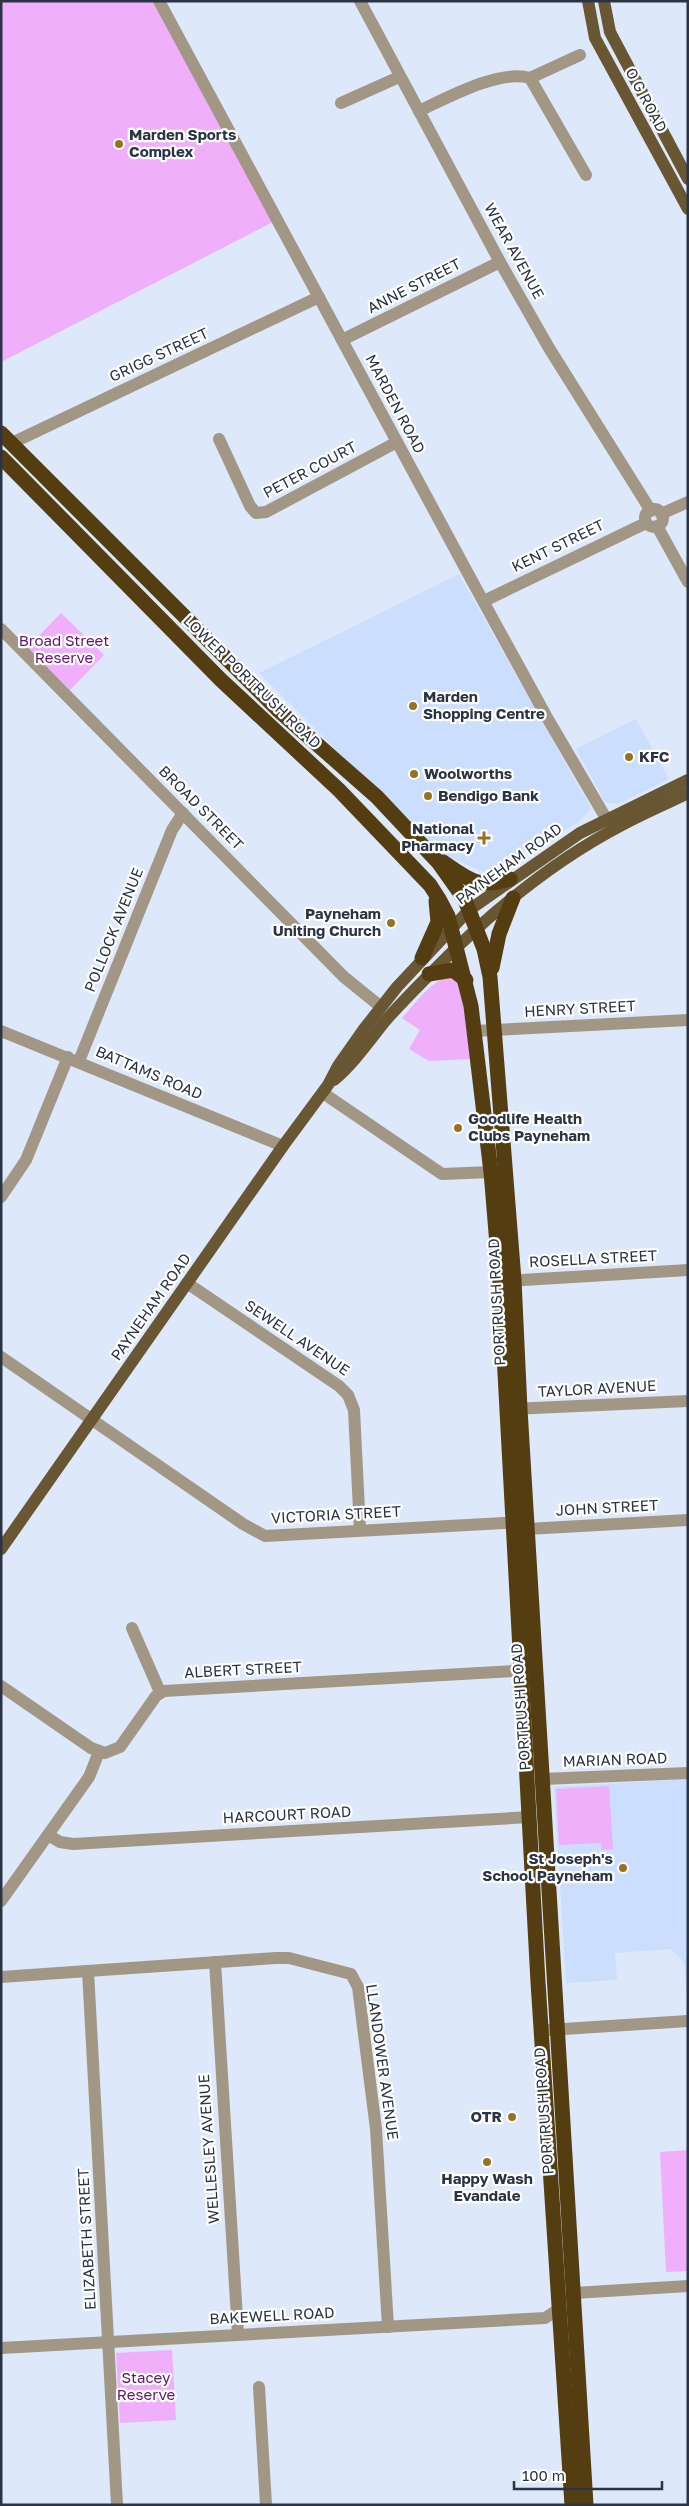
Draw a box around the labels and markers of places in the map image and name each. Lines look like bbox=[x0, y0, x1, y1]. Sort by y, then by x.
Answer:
place label: Marden Sports Complex bbox=[129, 125, 236, 160]
marker: Marden Sports Complex bbox=[113, 138, 125, 150]
place label: Marden Shopping Centre bbox=[423, 687, 545, 722]
marker: Marden Shopping Centre bbox=[407, 700, 419, 712]
place label: KFC bbox=[639, 747, 670, 765]
marker: KFC bbox=[623, 751, 635, 763]
place label: Woolworths bbox=[424, 764, 512, 782]
marker: Woolworths bbox=[408, 768, 420, 780]
place label: Bendigo Bank bbox=[438, 786, 539, 804]
marker: Bendigo Bank bbox=[422, 790, 434, 802]
place label: National Pharmacy bbox=[401, 819, 474, 854]
marker: National Pharmacy bbox=[478, 832, 490, 844]
place label: Payneham Uniting Church bbox=[273, 904, 381, 939]
marker: Payneham Uniting Church bbox=[385, 917, 397, 929]
place label: Goodlife Health Clubs Payneham bbox=[468, 1109, 590, 1144]
marker: Goodlife Health Clubs Payneham bbox=[452, 1122, 464, 1134]
place label: St Joseph's School Payneham bbox=[482, 1849, 613, 1884]
marker: St Joseph's School Payneham bbox=[617, 1862, 629, 1874]
place label: OTR bbox=[470, 2107, 502, 2125]
marker: OTR bbox=[506, 2111, 518, 2123]
marker: Happy Wash Evandale bbox=[481, 2156, 493, 2168]
place label: Happy Wash Evandale bbox=[441, 2169, 533, 2204]

